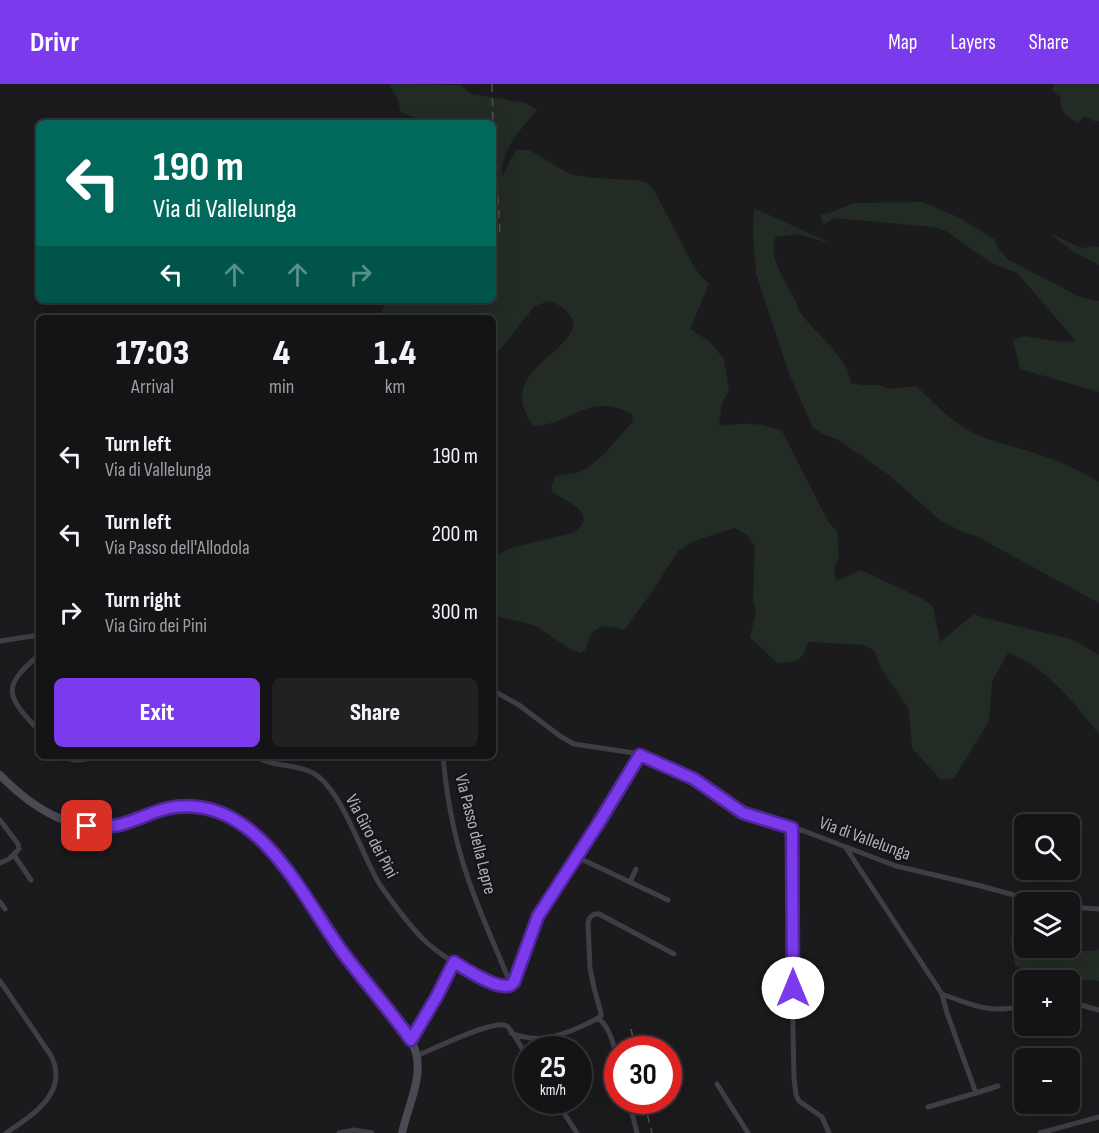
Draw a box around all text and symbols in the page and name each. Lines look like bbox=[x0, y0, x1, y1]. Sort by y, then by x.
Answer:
text: Drivr bbox=[30, 26, 79, 59]
text: Map bbox=[888, 30, 917, 55]
text: Layers bbox=[950, 30, 996, 55]
text: Share bbox=[1029, 30, 1069, 55]
text: 190 m bbox=[153, 142, 244, 193]
icon: left bbox=[54, 144, 132, 222]
text: Via di Vallelunga bbox=[153, 193, 297, 225]
icon: left bbox=[155, 258, 188, 291]
icon: ahead bbox=[218, 258, 251, 291]
icon: ahead bbox=[281, 258, 314, 291]
icon: right bbox=[344, 258, 377, 291]
text: 17:03 bbox=[116, 332, 189, 375]
text: 4 bbox=[273, 332, 290, 375]
text: 1.4 bbox=[374, 332, 416, 375]
text: Arrival bbox=[131, 375, 174, 399]
text: min bbox=[269, 375, 294, 399]
text: km bbox=[385, 375, 405, 399]
text: Turn left bbox=[105, 431, 171, 458]
icon: left bbox=[54, 440, 87, 473]
text: 190 m bbox=[433, 443, 478, 470]
text: Via di Vallelunga bbox=[105, 458, 211, 482]
text: Turn left bbox=[105, 509, 171, 536]
icon: left bbox=[54, 518, 87, 551]
text: 200 m bbox=[432, 521, 478, 548]
text: Via Passo dell'Allodola bbox=[105, 536, 250, 560]
text: Turn right bbox=[105, 587, 181, 614]
icon: right bbox=[54, 596, 87, 629]
text: 300 m bbox=[432, 599, 478, 626]
text: Via Giro dei Pini bbox=[105, 614, 207, 638]
button: Exit bbox=[54, 678, 260, 747]
button: Share bbox=[272, 678, 478, 747]
street label: Via Passo della Lepre bbox=[450, 772, 501, 896]
street label: Via Giro dei Pini bbox=[341, 791, 402, 882]
pin bbox=[61, 800, 112, 851]
icon: arrive bbox=[70, 809, 103, 842]
street label: Via di Vallelunga bbox=[816, 812, 913, 865]
map controls bbox=[1014, 814, 1080, 1114]
button: search bbox=[1014, 814, 1080, 880]
button: layers bbox=[1014, 892, 1080, 958]
position arrow bbox=[761, 956, 825, 1020]
button: + bbox=[1014, 970, 1080, 1036]
speed limit sign: 30 bbox=[604, 1036, 682, 1114]
button: − bbox=[1014, 1048, 1080, 1114]
text: 25 bbox=[540, 1050, 566, 1086]
text: km/h bbox=[540, 1081, 566, 1100]

